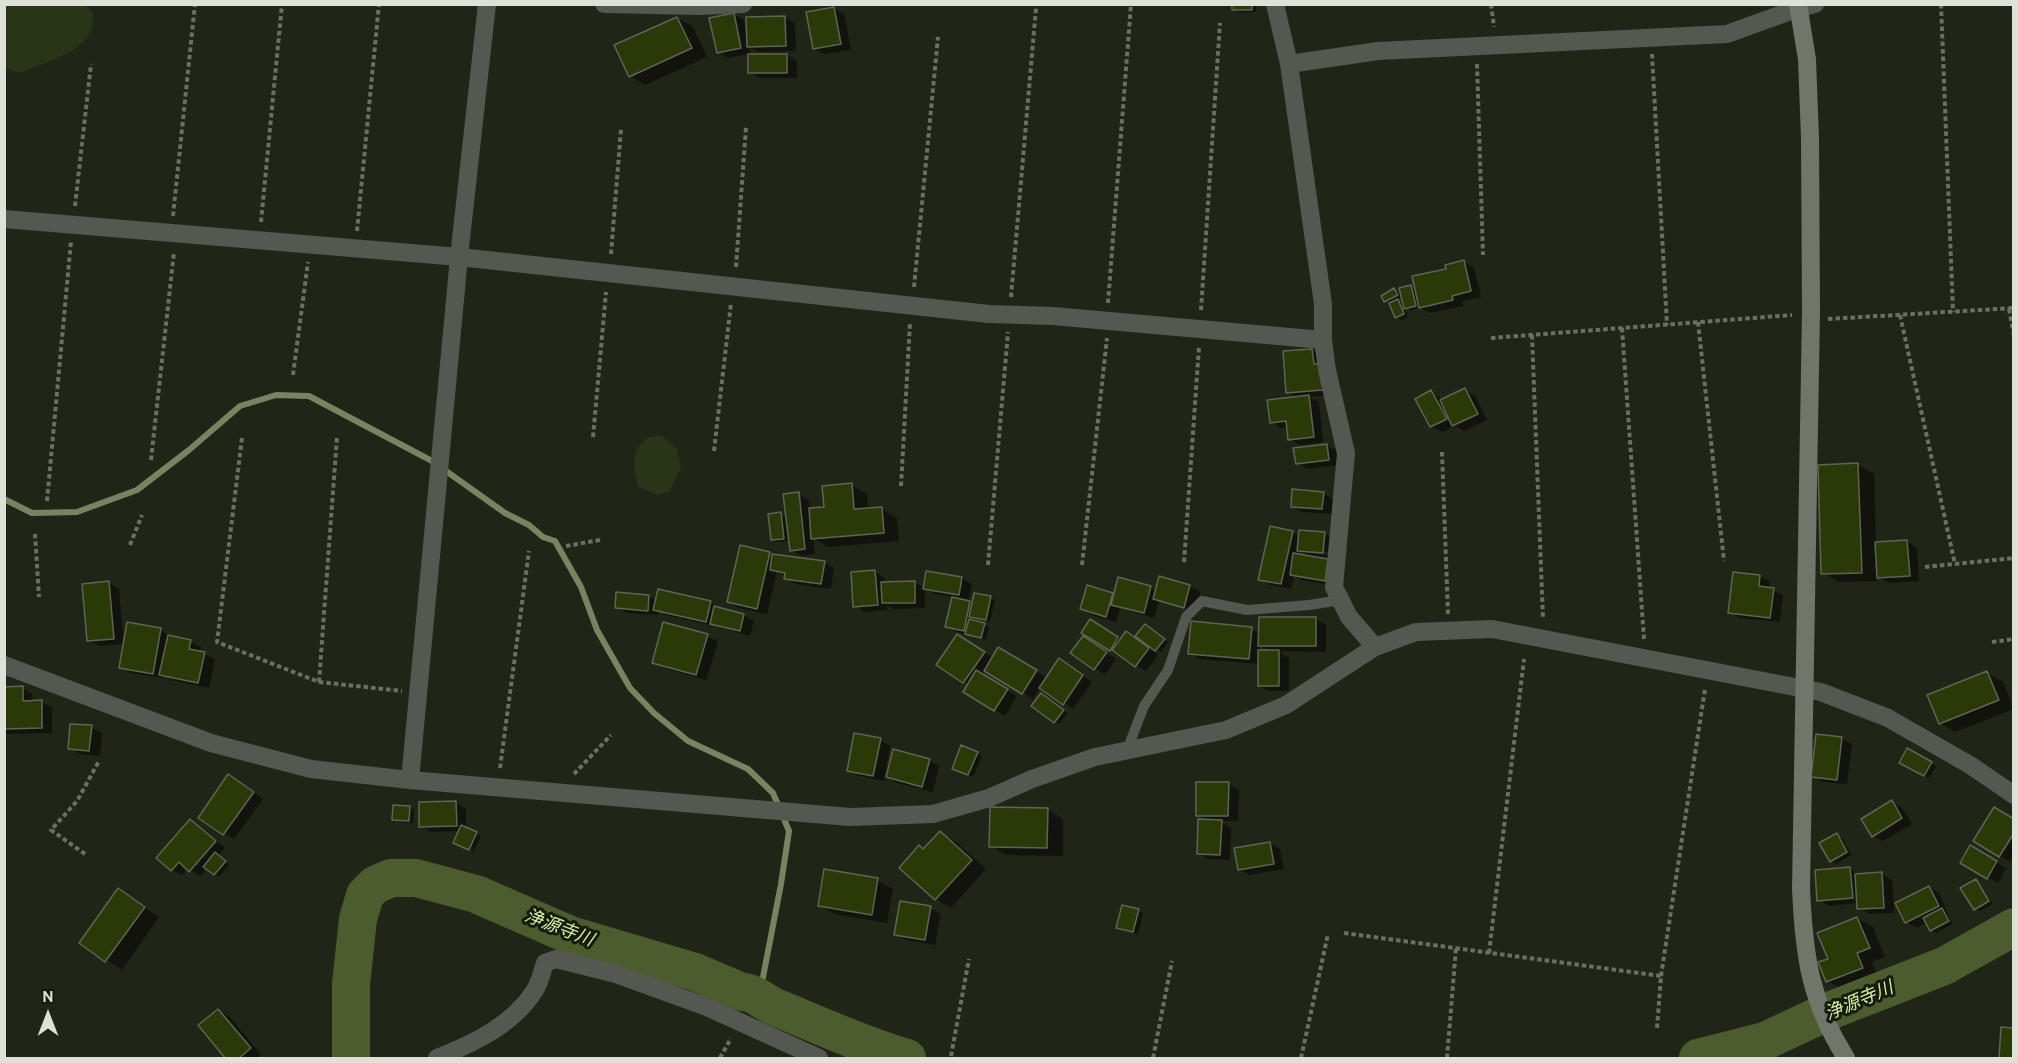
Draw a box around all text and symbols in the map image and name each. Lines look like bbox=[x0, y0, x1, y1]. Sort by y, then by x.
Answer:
water label: 浄源寺川 bbox=[522, 905, 596, 951]
water label: 浄源寺川 bbox=[1822, 977, 1896, 1025]
north arrow bbox=[18, 985, 78, 1045]
text: N bbox=[42, 987, 54, 1006]

